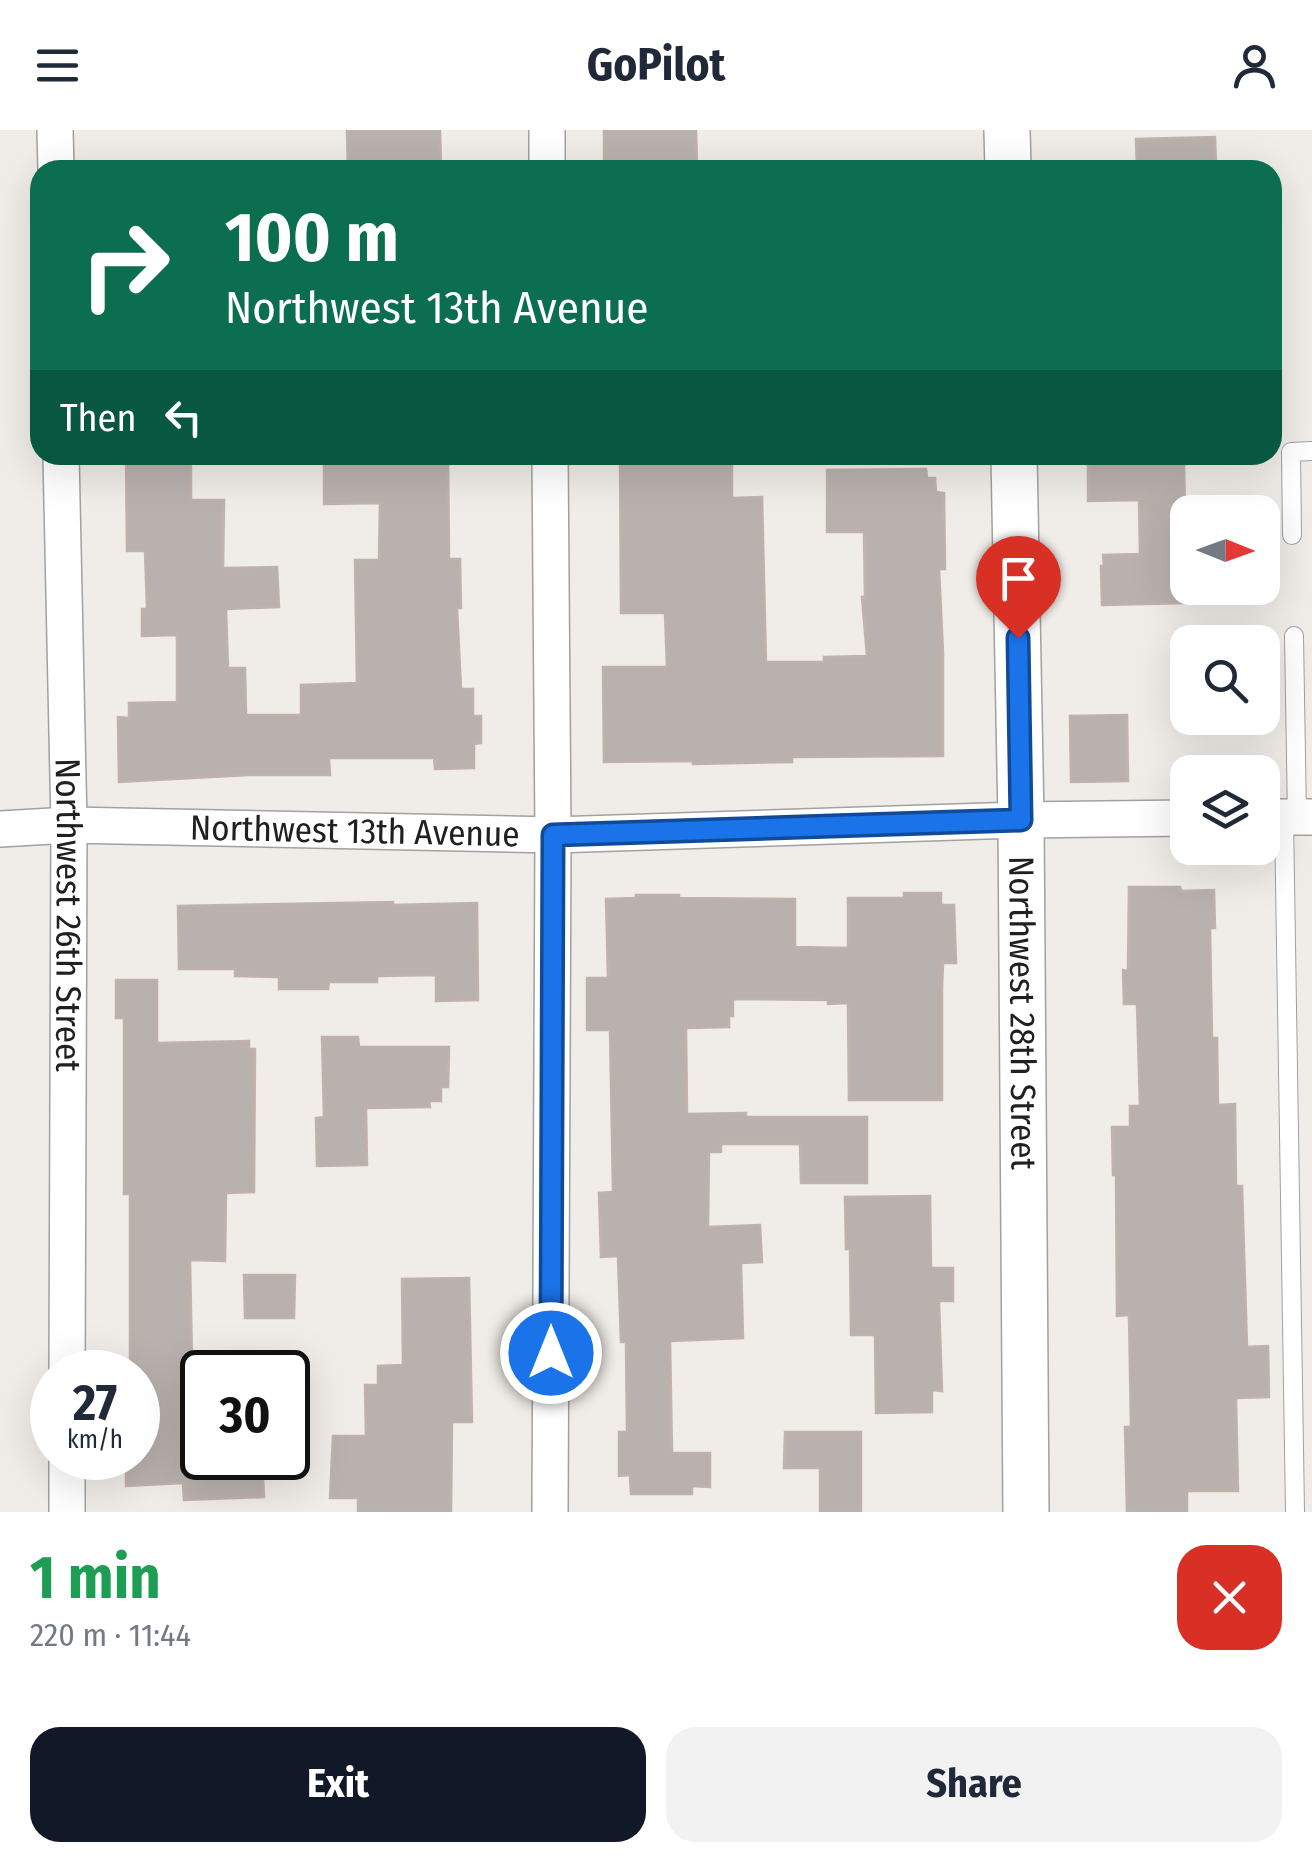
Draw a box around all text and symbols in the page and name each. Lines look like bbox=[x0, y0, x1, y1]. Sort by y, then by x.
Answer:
icon: menu bbox=[30, 38, 85, 93]
text: GoPilot bbox=[587, 38, 725, 92]
icon: person bbox=[1227, 38, 1282, 93]
text: 100 m bbox=[225, 196, 399, 280]
icon: right bbox=[60, 200, 190, 330]
text: Northwest 13th Avenue bbox=[225, 281, 648, 335]
icon: left bbox=[156, 390, 211, 445]
text: Then bbox=[60, 395, 136, 441]
north arrow bbox=[1170, 495, 1280, 605]
map controls bbox=[1170, 495, 1280, 865]
pin bbox=[976, 536, 1061, 639]
icon: arrive bbox=[991, 551, 1046, 606]
button: search bbox=[1170, 625, 1280, 735]
button: layers bbox=[1170, 755, 1280, 865]
street label: Northwest 26th Street bbox=[47, 758, 90, 1072]
street label: Northwest 13th Avenue bbox=[190, 807, 520, 855]
street label: Northwest 28th Street bbox=[1000, 856, 1045, 1171]
position arrow bbox=[499, 1301, 603, 1405]
speed limit sign: 30 bbox=[180, 1350, 310, 1480]
text: 27 bbox=[73, 1373, 117, 1433]
text: km/h bbox=[67, 1425, 123, 1455]
text: 1 min bbox=[30, 1542, 161, 1614]
button: close bbox=[1177, 1545, 1282, 1650]
text: 220 m · 11:44 bbox=[30, 1616, 191, 1654]
button: Exit bbox=[30, 1727, 646, 1842]
button: Share bbox=[666, 1727, 1282, 1842]

